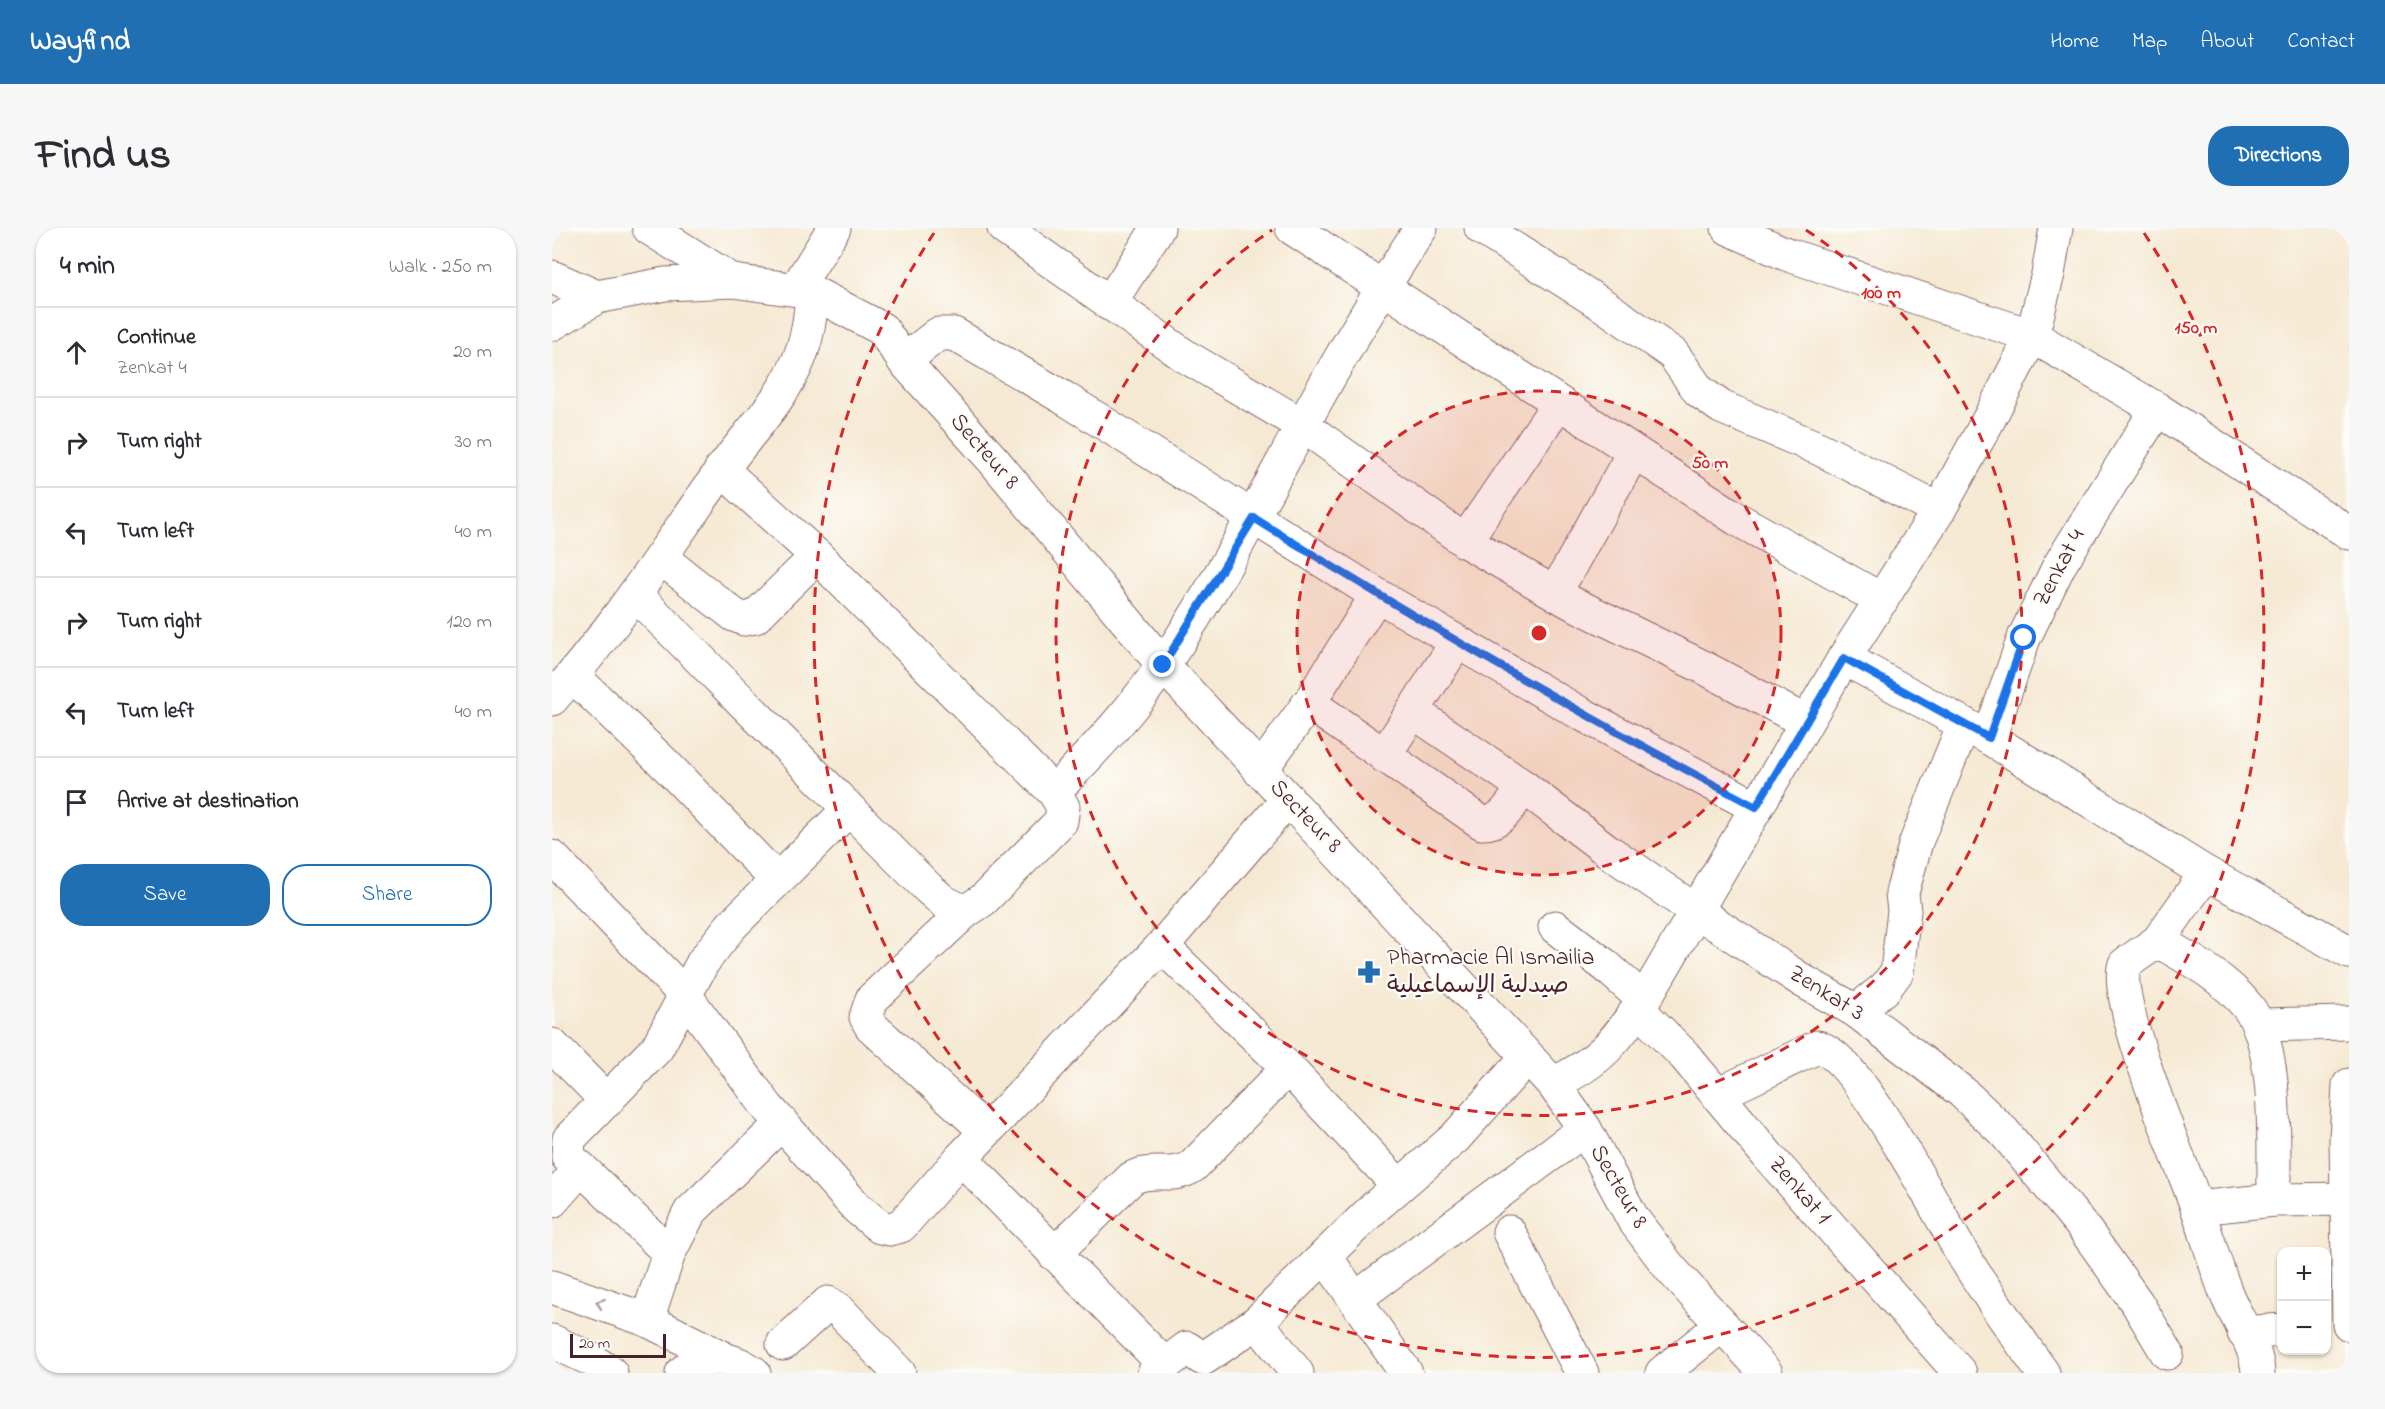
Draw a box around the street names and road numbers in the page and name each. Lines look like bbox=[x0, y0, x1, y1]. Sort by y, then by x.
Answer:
street label: Secteur 8 bbox=[941, 406, 1027, 498]
street label: Zenkat 4 bbox=[2025, 523, 2095, 613]
street label: Secteur 8 bbox=[1261, 772, 1349, 862]
street label: Zenkat 3 bbox=[1781, 957, 1871, 1031]
street label: Secteur 8 bbox=[1580, 1139, 1656, 1235]
street label: Zenkat 1 bbox=[1759, 1149, 1839, 1233]

